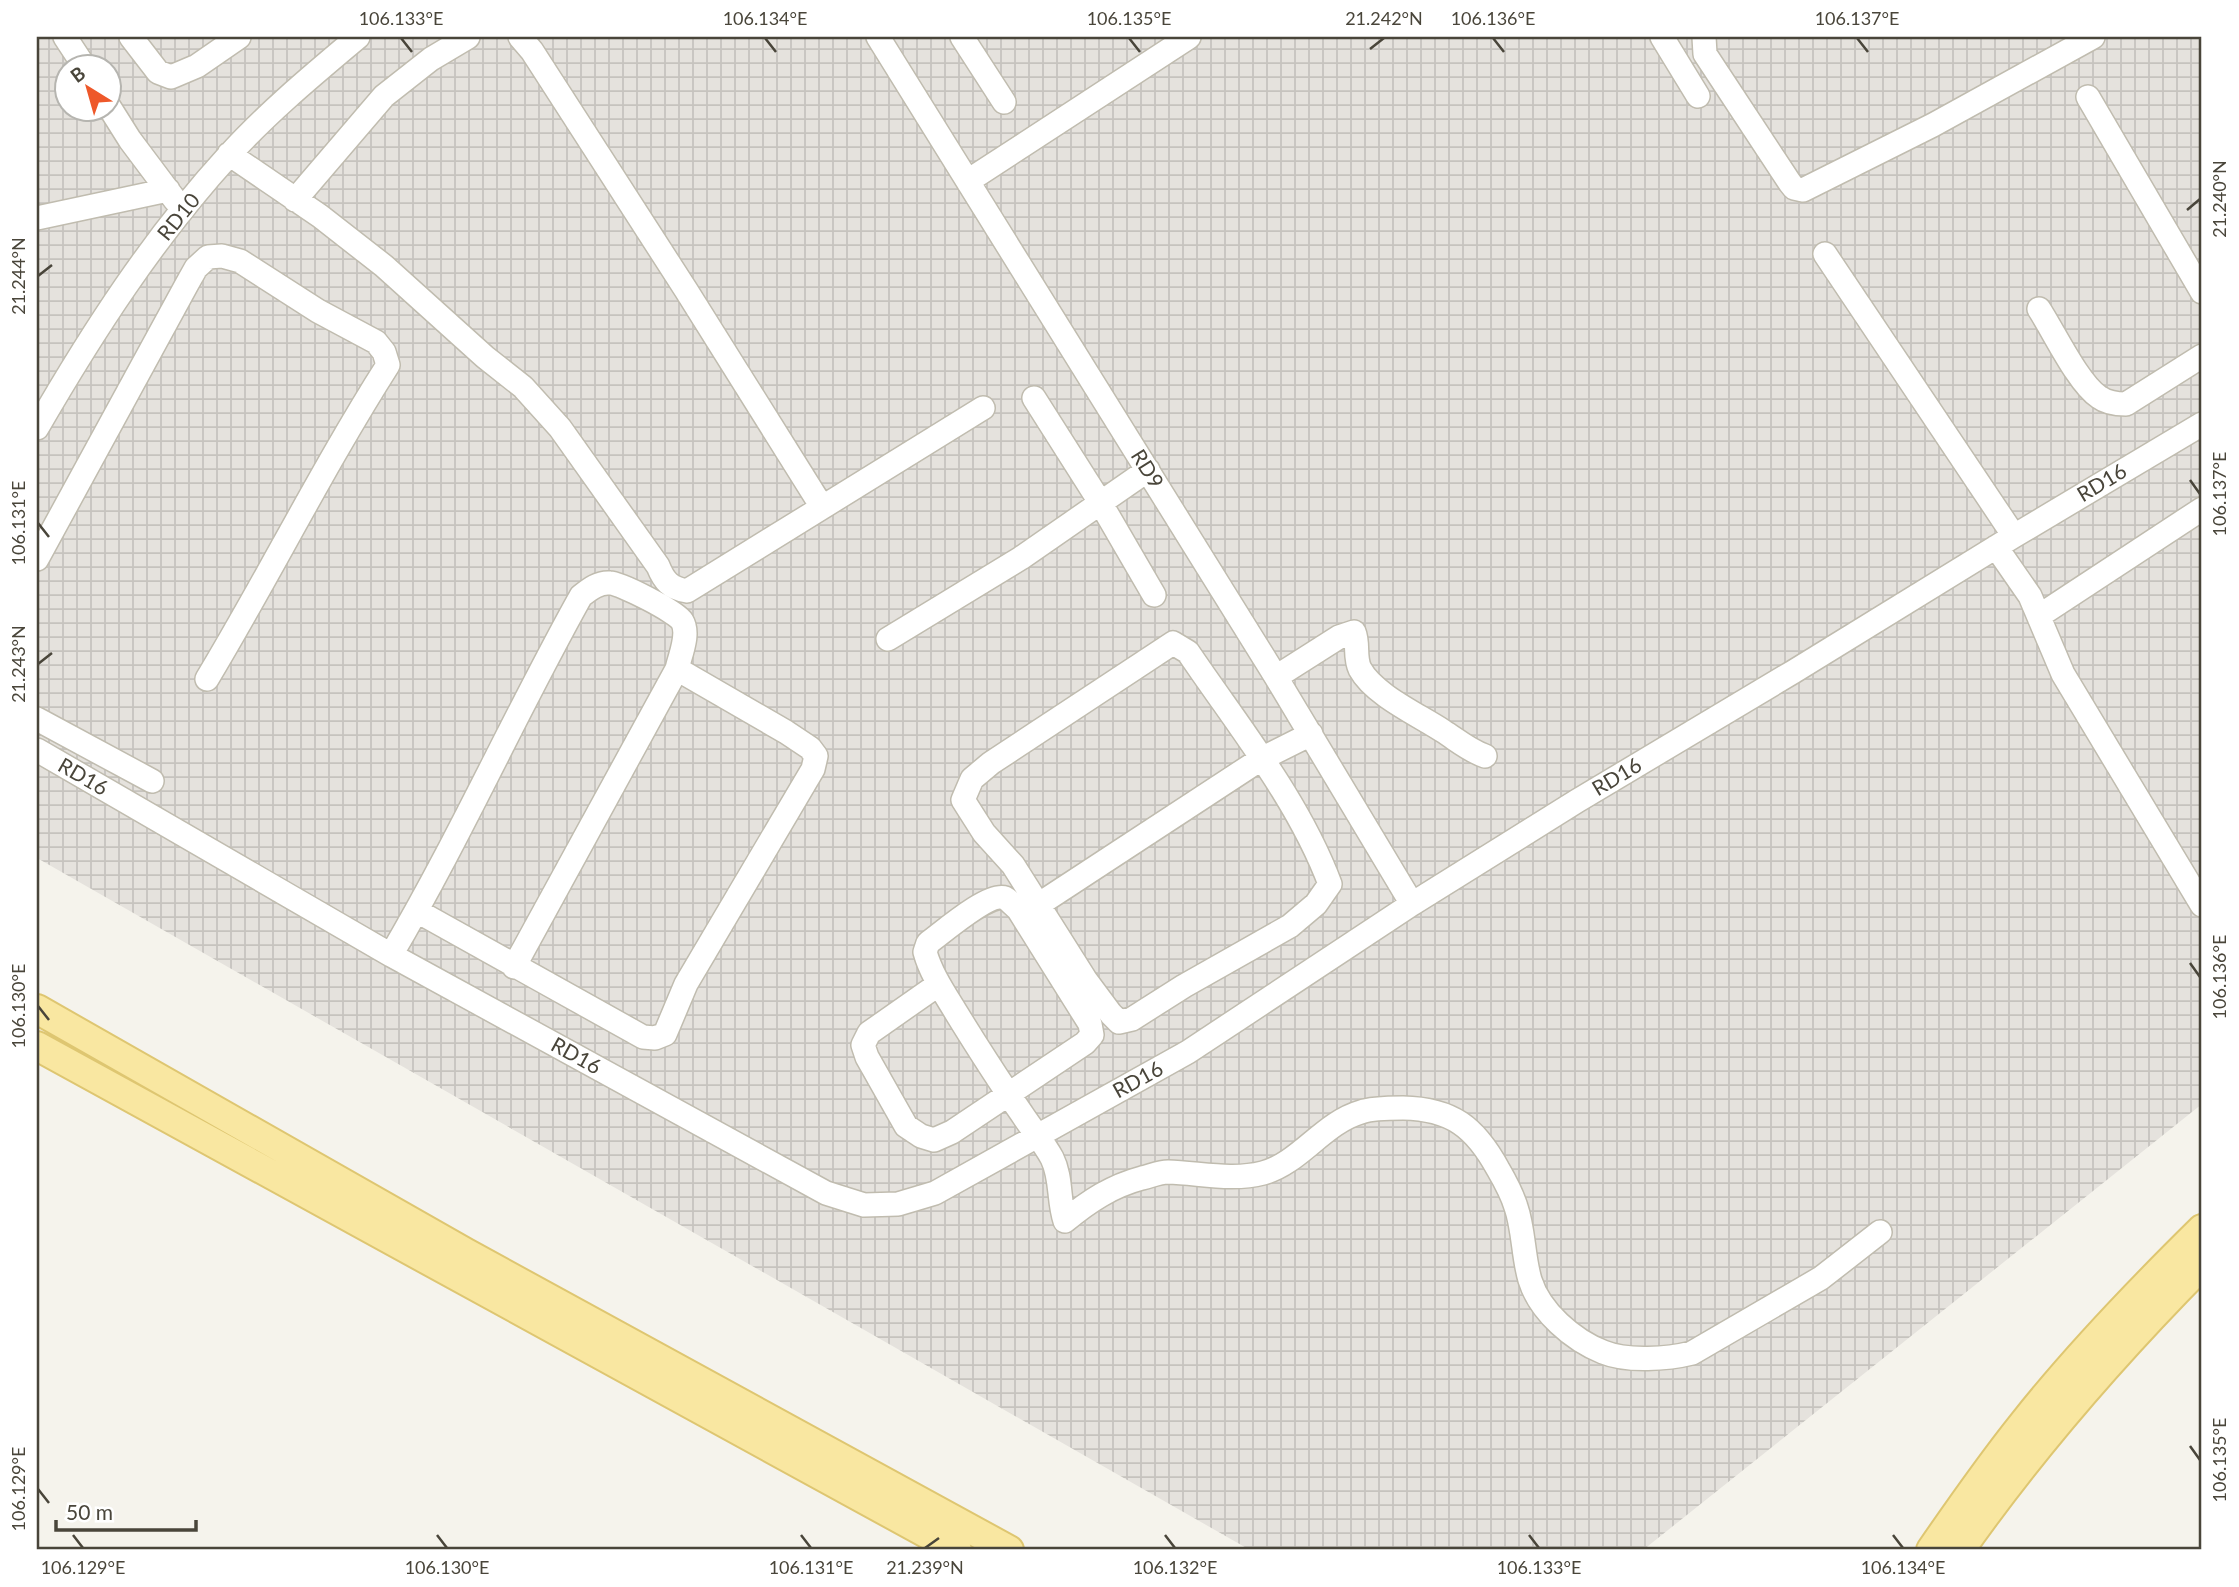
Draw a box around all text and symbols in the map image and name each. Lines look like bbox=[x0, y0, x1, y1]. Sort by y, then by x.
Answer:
text: 106.133°E bbox=[359, 7, 443, 29]
text: 106.134°E bbox=[723, 7, 807, 29]
text: 106.135°E bbox=[1087, 7, 1171, 29]
text: 21.242°N bbox=[1345, 7, 1423, 29]
text: 106.136°E bbox=[1451, 7, 1535, 29]
text: 106.137°E bbox=[1815, 7, 1899, 29]
north arrow bbox=[52, 52, 122, 122]
text: B bbox=[66, 61, 89, 87]
text: 21.240°N bbox=[2208, 160, 2230, 238]
street label: RD10 bbox=[151, 187, 204, 245]
text: 21.244°N bbox=[7, 237, 29, 315]
street label: RD9 bbox=[1127, 444, 1170, 492]
text: 106.137°E bbox=[2208, 452, 2230, 536]
street label: RD16 bbox=[2072, 457, 2131, 506]
text: 106.131°E bbox=[7, 481, 29, 565]
text: 21.243°N bbox=[7, 625, 29, 703]
street label: RD16 bbox=[1587, 751, 1646, 800]
street label: RD16 bbox=[54, 752, 113, 800]
text: 106.136°E bbox=[2208, 935, 2230, 1019]
text: 106.130°E bbox=[7, 964, 29, 1048]
street label: RD16 bbox=[547, 1031, 606, 1079]
street label: RD16 bbox=[1108, 1055, 1167, 1103]
text: 106.135°E bbox=[2208, 1418, 2230, 1502]
text: 106.129°E bbox=[7, 1447, 29, 1531]
scale bar bbox=[56, 1489, 196, 1533]
text: 50 m bbox=[66, 1499, 113, 1524]
text: 106.129°E bbox=[41, 1556, 125, 1578]
text: 106.130°E bbox=[405, 1556, 489, 1578]
text: 106.131°E bbox=[769, 1556, 853, 1578]
text: 21.239°N bbox=[886, 1556, 964, 1578]
text: 106.132°E bbox=[1133, 1556, 1217, 1578]
text: 106.133°E bbox=[1497, 1556, 1581, 1578]
text: 106.134°E bbox=[1861, 1556, 1945, 1578]

